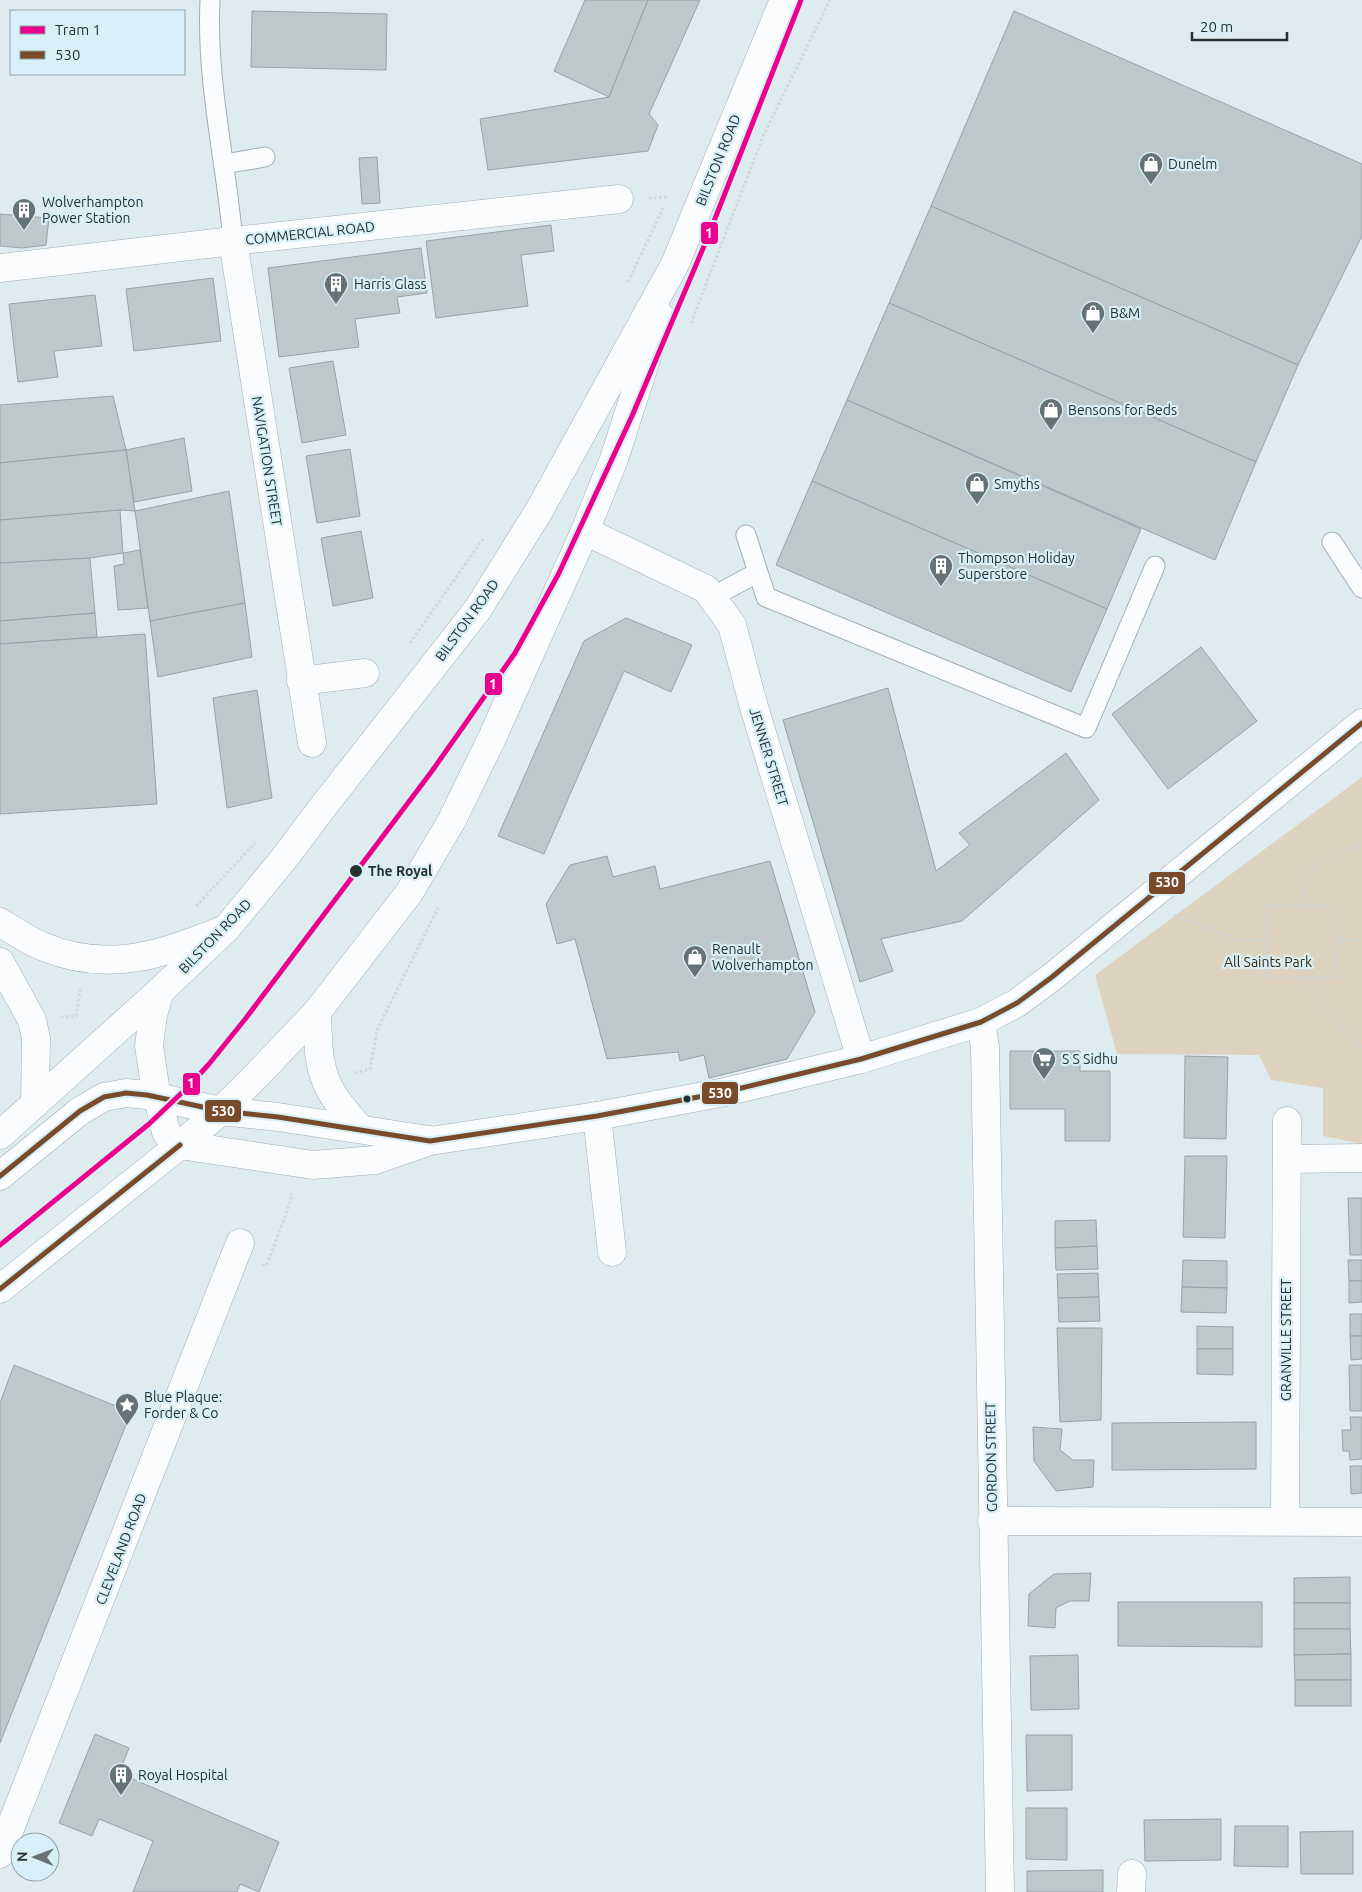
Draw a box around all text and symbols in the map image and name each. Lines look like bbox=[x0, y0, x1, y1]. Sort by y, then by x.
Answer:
legend bbox=[10, 10, 185, 75]
scale bar bbox=[1192, 10, 1287, 42]
text: 20 m bbox=[1200, 18, 1233, 35]
text: Tram 1 bbox=[55, 21, 101, 38]
text: 530 bbox=[55, 46, 80, 63]
street label: BILSTON ROAD bbox=[692, 112, 744, 208]
shop icon: Dunelm bbox=[1138, 151, 1164, 185]
place label: Dunelm bbox=[1168, 156, 1217, 172]
place label: Wolverhampton Power Station bbox=[42, 194, 144, 226]
building icon: Wolverhampton Power Station bbox=[11, 197, 37, 231]
street label: COMMERCIAL ROAD bbox=[244, 218, 376, 248]
line badge: 1 bbox=[700, 221, 719, 245]
text: 1 bbox=[705, 225, 713, 241]
building icon: Harris Glass bbox=[323, 271, 349, 305]
place label: Harris Glass bbox=[354, 276, 427, 292]
shop icon: B&M bbox=[1080, 300, 1106, 334]
place label: B&M bbox=[1110, 305, 1140, 321]
street label: NAVIGATION STREET bbox=[249, 395, 285, 527]
shop icon: Bensons for Beds bbox=[1038, 397, 1064, 431]
place label: Bensons for Beds bbox=[1068, 402, 1177, 418]
shop icon: Smyths bbox=[964, 471, 990, 505]
place label: Smyths bbox=[994, 476, 1040, 492]
place label: Thompson Holiday Superstore bbox=[958, 550, 1075, 582]
building icon: Thompson Holiday Superstore bbox=[928, 553, 954, 587]
street label: BILSTON ROAD bbox=[432, 576, 502, 664]
line badge: 1 bbox=[484, 672, 503, 696]
text: 1 bbox=[489, 676, 497, 692]
street label: JENNER STREET bbox=[746, 706, 792, 808]
marker: The Royal bbox=[348, 863, 364, 879]
place label: The Royal bbox=[368, 863, 432, 879]
line badge: 530 bbox=[1148, 871, 1186, 895]
text: 530 bbox=[1155, 874, 1179, 890]
street label: BILSTON ROAD bbox=[176, 895, 255, 976]
place label: Renault Wolverhampton bbox=[712, 941, 814, 973]
shop icon: Renault Wolverhampton bbox=[682, 944, 708, 978]
park label: All Saints Park bbox=[1224, 954, 1312, 970]
supermarket icon: S S Sidhu bbox=[1031, 1046, 1057, 1080]
place label: S S Sidhu bbox=[1062, 1051, 1118, 1067]
line badge: 1 bbox=[182, 1072, 201, 1096]
text: 1 bbox=[187, 1075, 195, 1091]
line badge: 530 bbox=[701, 1081, 739, 1105]
text: 530 bbox=[708, 1085, 732, 1101]
unlabelled marker bbox=[682, 1094, 692, 1104]
line badge: 530 bbox=[204, 1099, 242, 1123]
text: 530 bbox=[211, 1103, 235, 1119]
street label: GRANVILLE STREET bbox=[1278, 1278, 1294, 1401]
place label: Blue Plaque: Forder & Co bbox=[144, 1389, 222, 1421]
place icon: Blue Plaque: Forder & Co bbox=[114, 1392, 140, 1426]
street label: GORDON STREET bbox=[982, 1402, 1000, 1512]
street label: CLEVELAND ROAD bbox=[92, 1491, 150, 1607]
building icon: Royal Hospital bbox=[108, 1762, 134, 1796]
place label: Royal Hospital bbox=[138, 1767, 228, 1783]
north arrow bbox=[10, 1832, 60, 1882]
text: N bbox=[14, 1851, 30, 1862]

